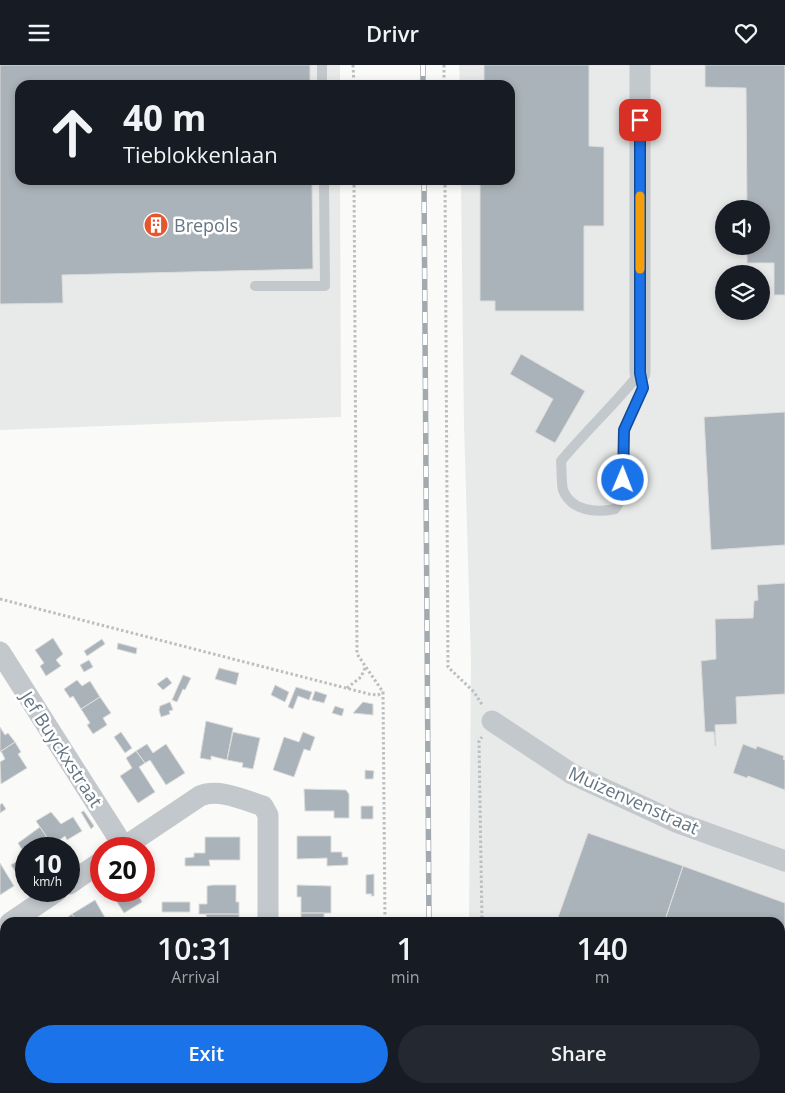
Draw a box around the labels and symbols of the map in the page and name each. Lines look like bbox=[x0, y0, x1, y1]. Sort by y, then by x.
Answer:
pin bbox=[619, 99, 661, 141]
building icon: Brepols bbox=[143, 212, 169, 238]
place label: Brepols bbox=[174, 213, 238, 237]
position arrow bbox=[596, 453, 648, 505]
street label: Jef Buyckxstraat bbox=[14, 685, 108, 812]
street label: Muizenvenstraat bbox=[565, 761, 703, 839]
speed limit sign: 20 bbox=[90, 837, 155, 902]

